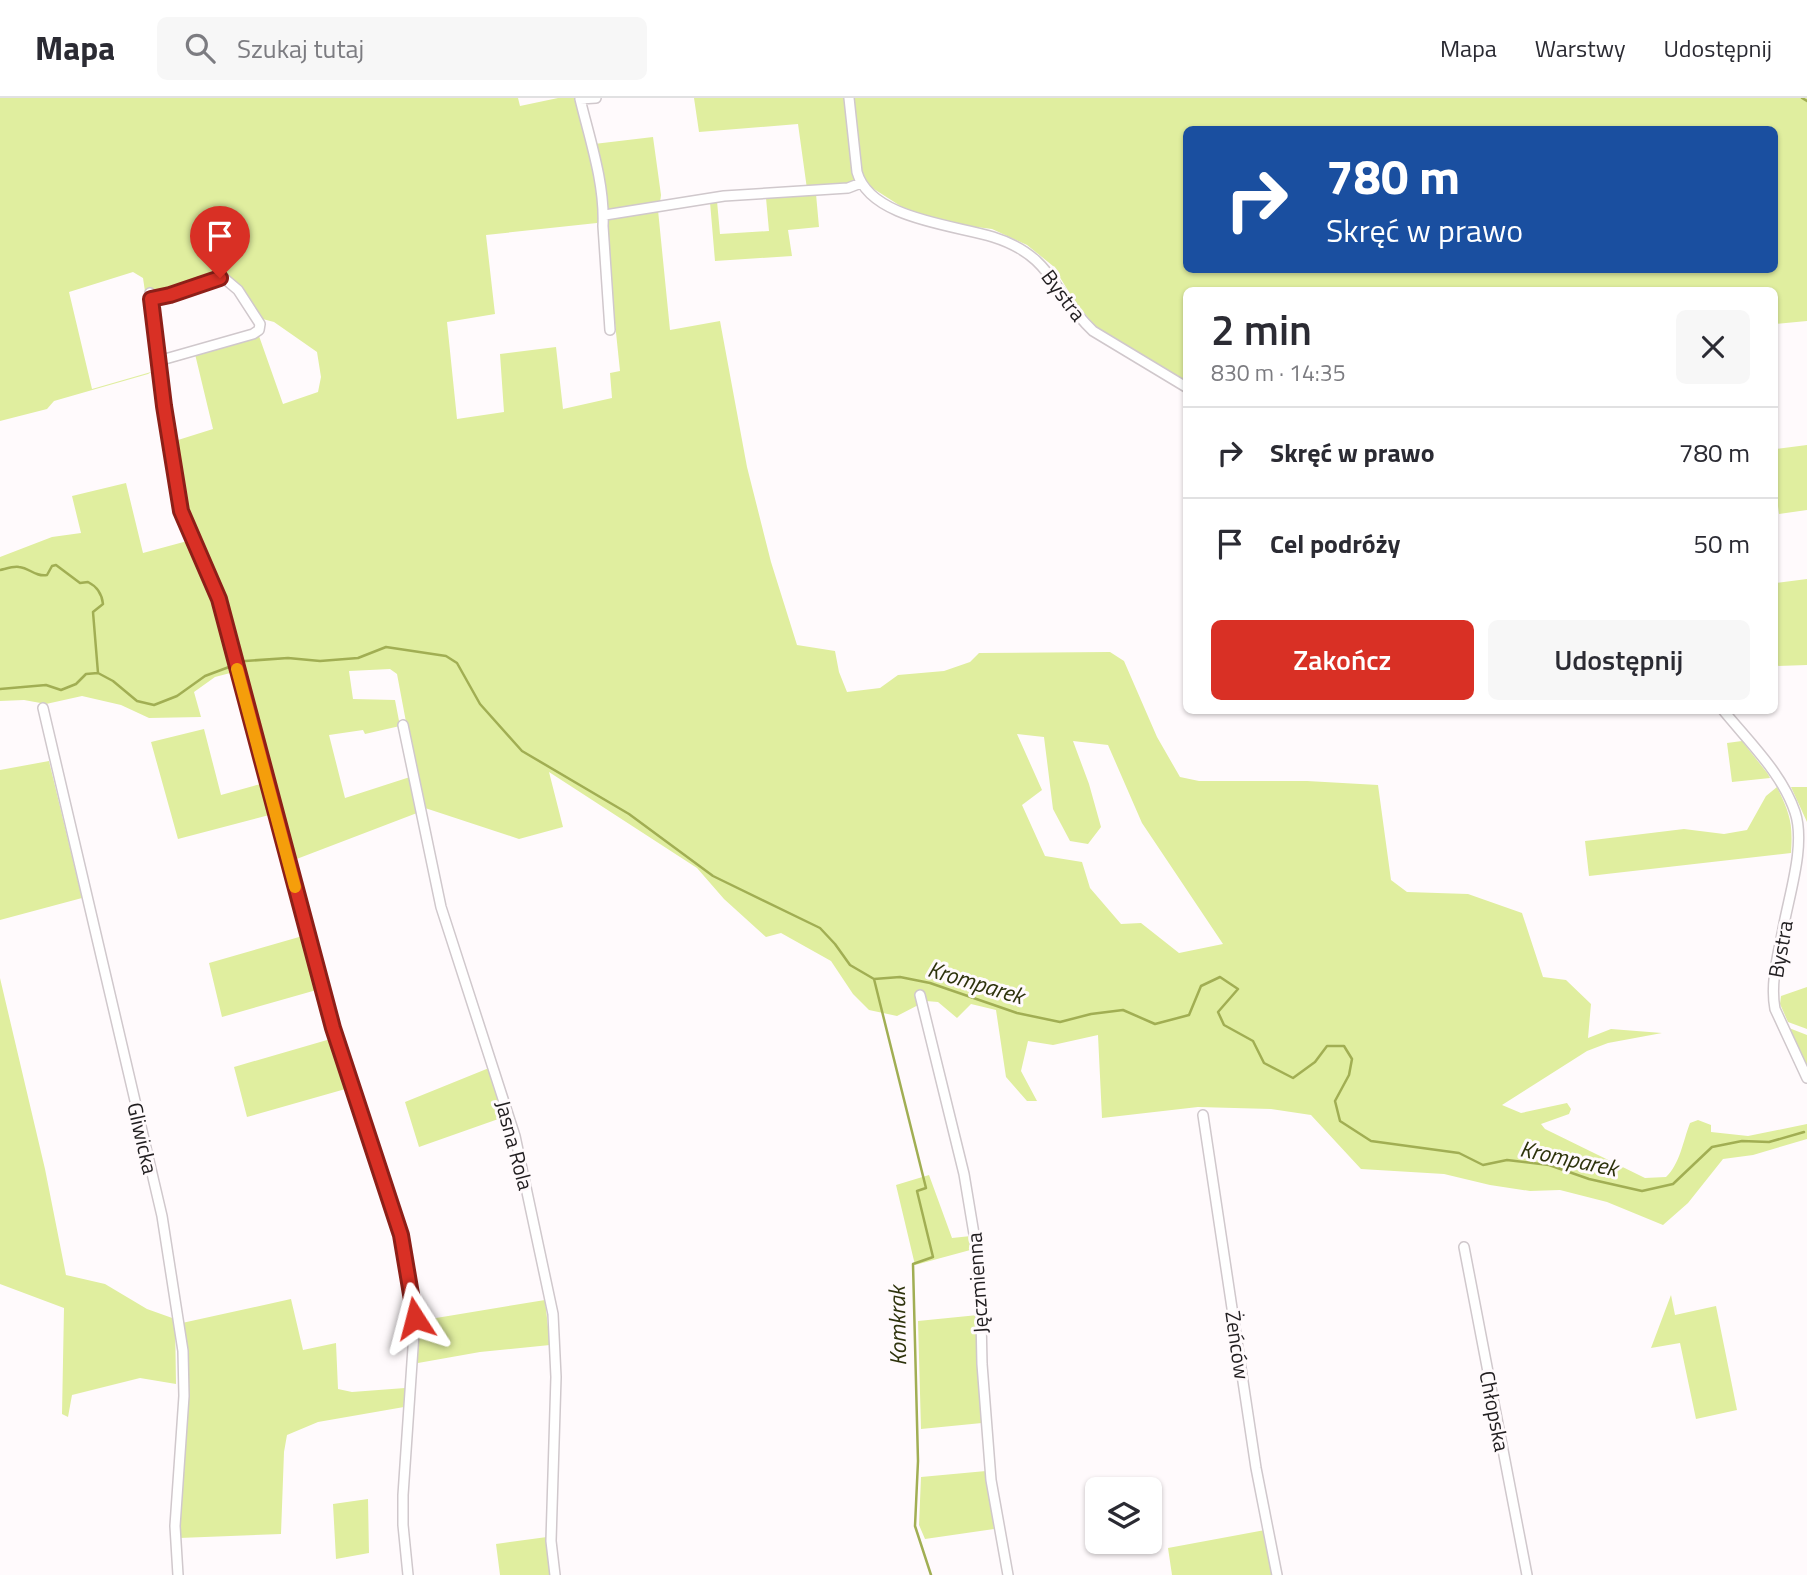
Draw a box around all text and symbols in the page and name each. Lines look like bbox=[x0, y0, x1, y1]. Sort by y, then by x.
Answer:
search box bbox=[157, 17, 647, 80]
text: Mapa bbox=[35, 23, 115, 73]
icon: search bbox=[181, 29, 219, 67]
text: Szukaj tutaj bbox=[237, 29, 364, 68]
text: Mapa bbox=[1440, 30, 1497, 66]
text: Warstwy bbox=[1535, 30, 1626, 66]
text: Udostępnij bbox=[1664, 30, 1772, 66]
text: 780 m bbox=[1326, 138, 1460, 213]
icon: right bbox=[1211, 154, 1302, 245]
pin bbox=[190, 206, 250, 278]
text: Skręć w prawo bbox=[1326, 206, 1523, 254]
icon: arrive bbox=[201, 217, 239, 255]
street label: Bystra bbox=[1034, 262, 1094, 328]
text: 2 min bbox=[1211, 297, 1312, 361]
button: close bbox=[1676, 310, 1750, 384]
text: 830 m · 14:35 bbox=[1211, 355, 1346, 390]
text: Skręć w prawo bbox=[1270, 433, 1435, 472]
text: 780 m bbox=[1679, 433, 1750, 472]
icon: right bbox=[1211, 434, 1249, 472]
text: Cel podróży bbox=[1270, 524, 1400, 563]
text: 50 m bbox=[1693, 524, 1750, 563]
icon: arrive bbox=[1211, 525, 1249, 563]
button: Zakończ bbox=[1211, 620, 1474, 700]
button: Udostępnij bbox=[1488, 620, 1750, 700]
street label: Bystra bbox=[1759, 917, 1801, 980]
water label: Kromparek bbox=[924, 951, 1031, 1014]
street label: Jasna Rola bbox=[488, 1096, 542, 1194]
street label: Gliwicka bbox=[119, 1099, 167, 1177]
water label: Kromparek bbox=[1517, 1131, 1624, 1186]
street label: Jęczmienna bbox=[957, 1231, 996, 1335]
position arrow bbox=[378, 1281, 452, 1355]
water label: Komkrak bbox=[879, 1283, 915, 1366]
street label: Żeńców bbox=[1217, 1309, 1259, 1381]
street label: Chłopska bbox=[1472, 1368, 1519, 1455]
map controls bbox=[1085, 1477, 1162, 1554]
button: layers bbox=[1085, 1477, 1162, 1554]

